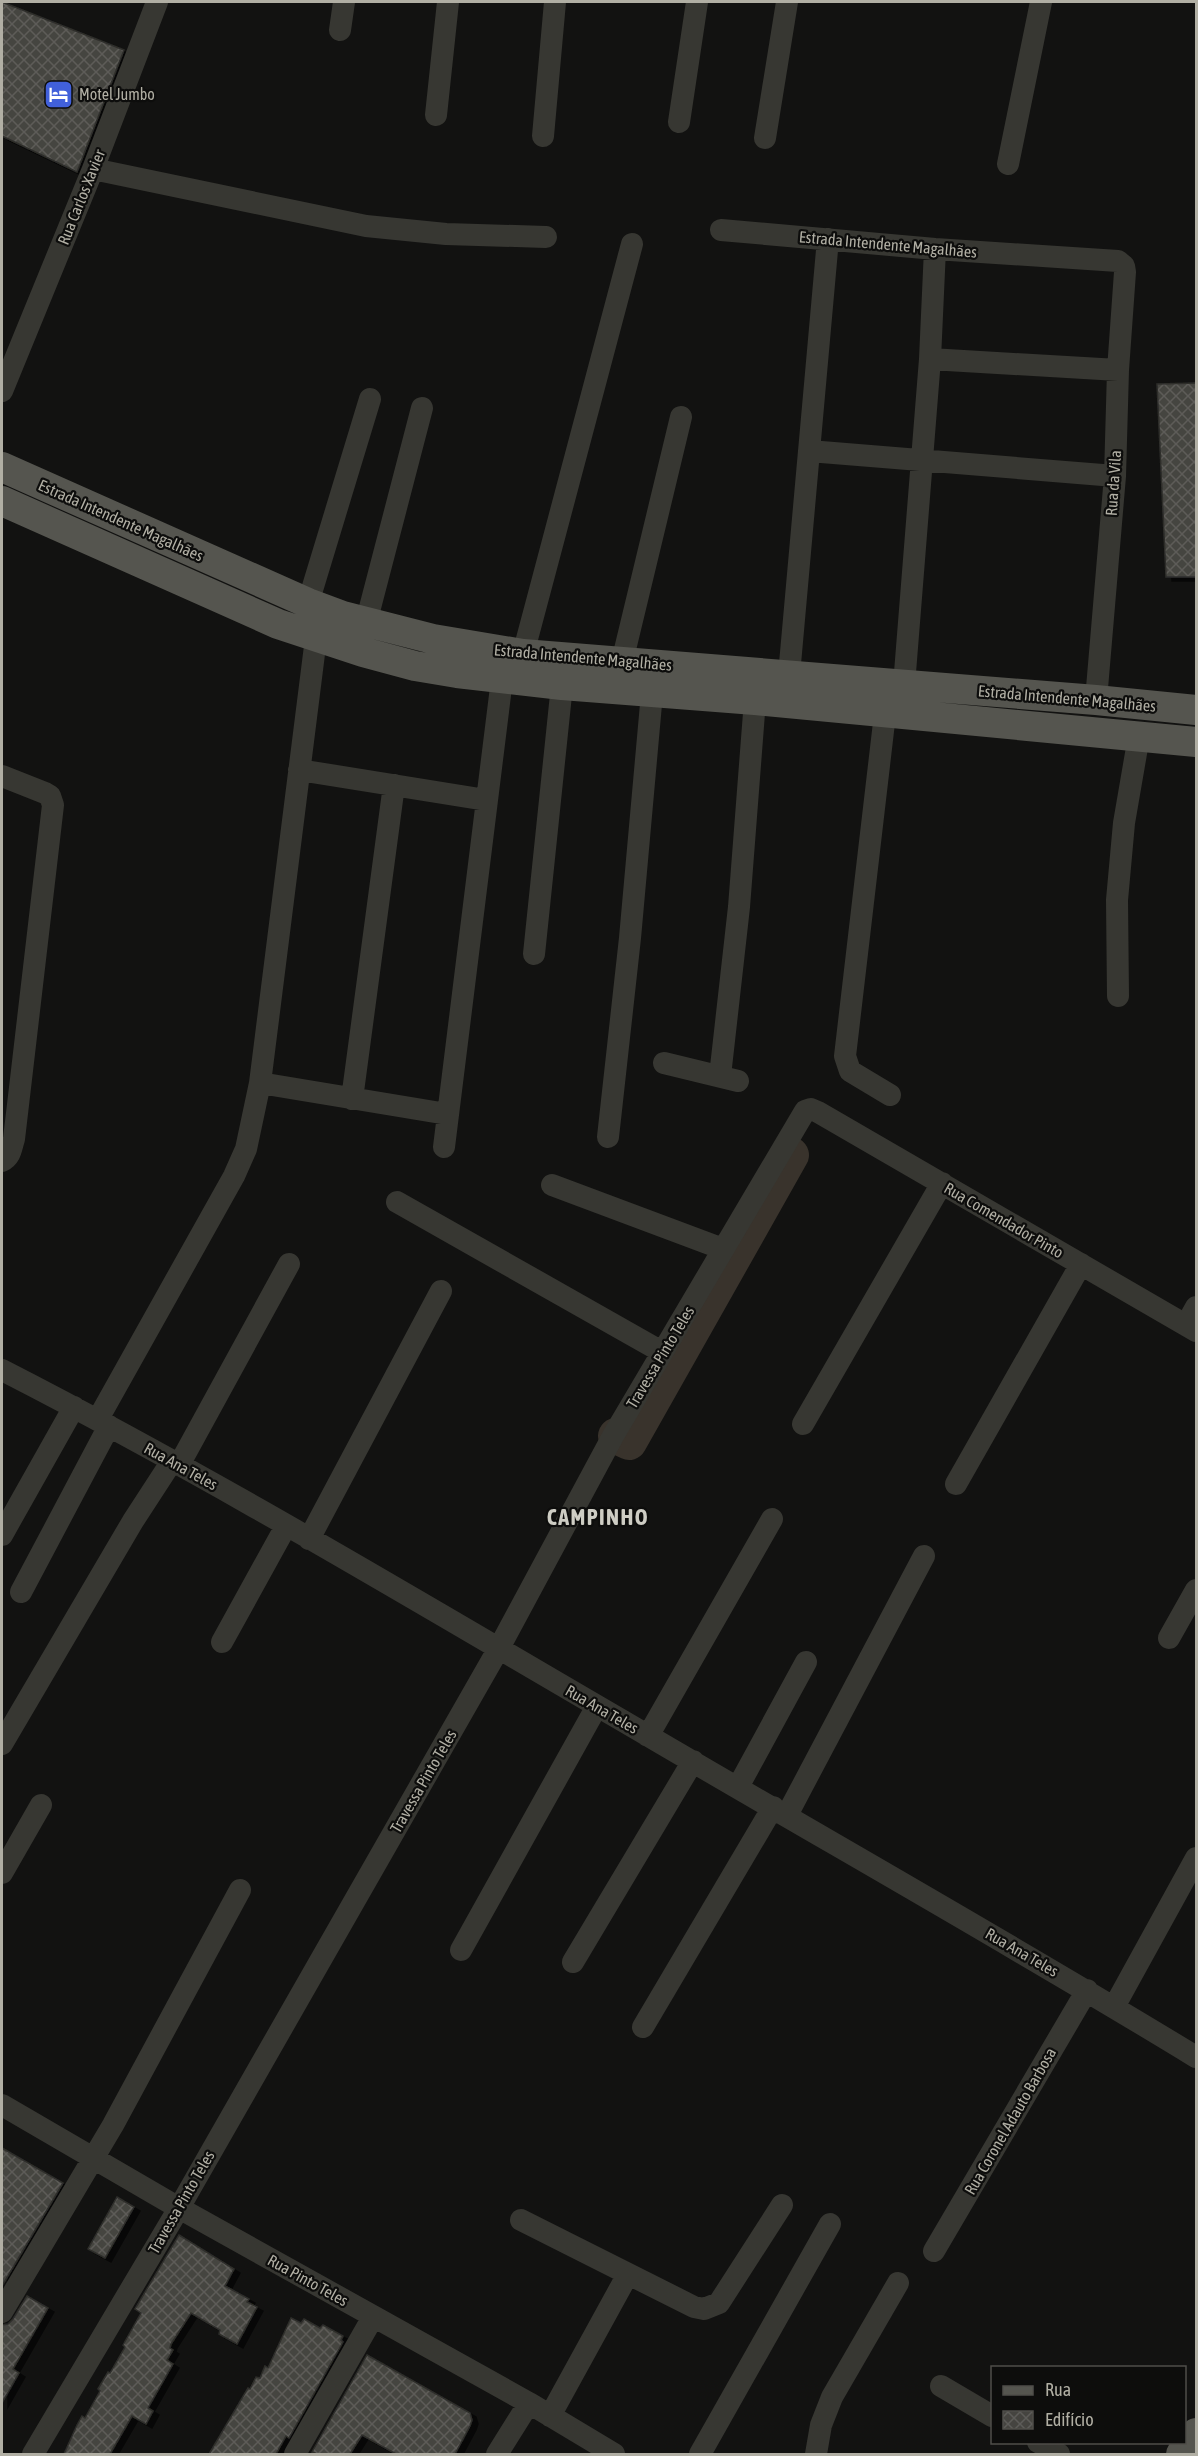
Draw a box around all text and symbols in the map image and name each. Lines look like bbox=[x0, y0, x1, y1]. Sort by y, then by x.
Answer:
hotel icon: Motel Jumbo bbox=[42, 78, 74, 110]
place label: Motel Jumbo bbox=[79, 85, 155, 103]
street label: Rua Carlos Xavier bbox=[54, 147, 108, 247]
street label: Estrada Intendente Magalhães bbox=[798, 227, 978, 262]
street label: Rua da Vila bbox=[1102, 450, 1124, 516]
street label: Estrada Intendente Magalhães bbox=[35, 475, 206, 566]
street label: Estrada Intendente Magalhães bbox=[493, 640, 673, 675]
street label: Estrada Intendente Magalhães bbox=[977, 681, 1157, 716]
street label: Rua Comendador Pinto bbox=[941, 1179, 1067, 1261]
street label: Travessa Pinto Teles bbox=[622, 1302, 698, 1411]
street label: Rua Ana Teles bbox=[141, 1439, 221, 1494]
district label: CAMPINHO bbox=[547, 1504, 649, 1530]
street label: Rua Ana Teles bbox=[562, 1681, 642, 1737]
street label: Travessa Pinto Teles bbox=[386, 1726, 460, 1836]
street label: Rua Ana Teles bbox=[982, 1924, 1062, 1980]
street label: Rua Coronel Adauto Barbosa bbox=[961, 2044, 1059, 2198]
street label: Travessa Pinto Teles bbox=[144, 2147, 218, 2257]
street label: Rua Pinto Teles bbox=[265, 2251, 351, 2310]
legend bbox=[991, 2366, 1186, 2444]
text: Rua bbox=[1045, 2379, 1071, 2400]
text: Edifício bbox=[1045, 2409, 1094, 2430]

